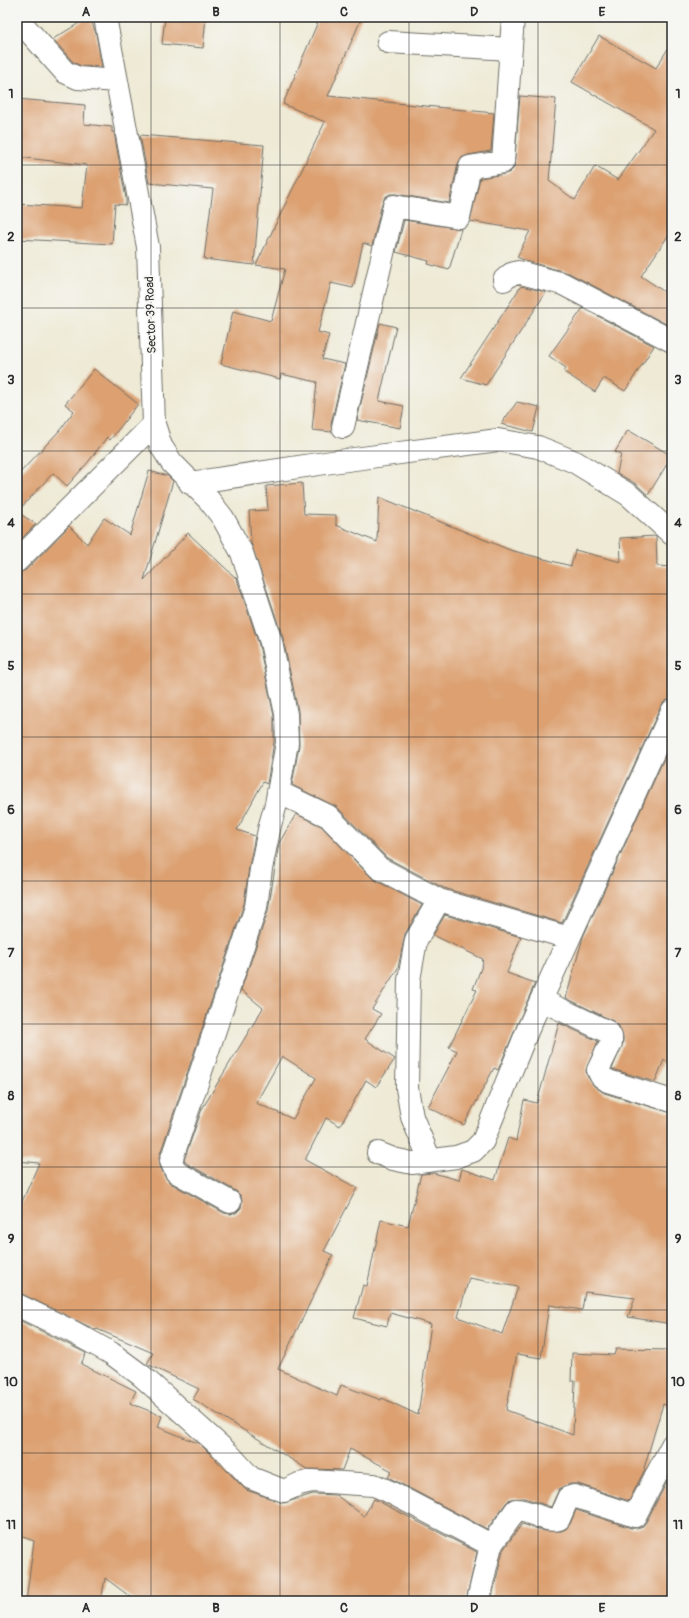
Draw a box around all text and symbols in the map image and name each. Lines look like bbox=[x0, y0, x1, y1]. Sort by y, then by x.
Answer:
text: A bbox=[82, 4, 91, 20]
text: B bbox=[212, 4, 220, 20]
text: C bbox=[340, 4, 348, 20]
text: D bbox=[470, 4, 478, 20]
text: E bbox=[599, 4, 606, 20]
text: 1 bbox=[8, 86, 14, 102]
text: 1 bbox=[675, 86, 681, 102]
text: 2 bbox=[7, 229, 15, 245]
text: 2 bbox=[674, 229, 682, 245]
street label: Sector 39 Road bbox=[142, 276, 160, 354]
text: 3 bbox=[7, 372, 15, 388]
text: 3 bbox=[674, 372, 682, 388]
text: 4 bbox=[7, 515, 15, 531]
text: 4 bbox=[674, 515, 682, 531]
text: 5 bbox=[7, 658, 15, 674]
text: 5 bbox=[674, 658, 682, 674]
text: 6 bbox=[7, 802, 15, 818]
text: 6 bbox=[674, 802, 682, 818]
text: 7 bbox=[8, 945, 15, 961]
text: 7 bbox=[675, 945, 682, 961]
text: 8 bbox=[8, 1088, 15, 1104]
text: 8 bbox=[675, 1088, 682, 1104]
text: 9 bbox=[8, 1231, 15, 1247]
text: 9 bbox=[675, 1231, 682, 1247]
text: 10 bbox=[4, 1374, 18, 1390]
text: 10 bbox=[671, 1374, 685, 1390]
text: 11 bbox=[6, 1517, 16, 1533]
text: 11 bbox=[673, 1517, 683, 1533]
text: A bbox=[82, 1600, 91, 1616]
text: B bbox=[212, 1600, 220, 1616]
text: C bbox=[340, 1600, 348, 1616]
text: D bbox=[470, 1600, 478, 1616]
text: E bbox=[599, 1600, 606, 1616]

